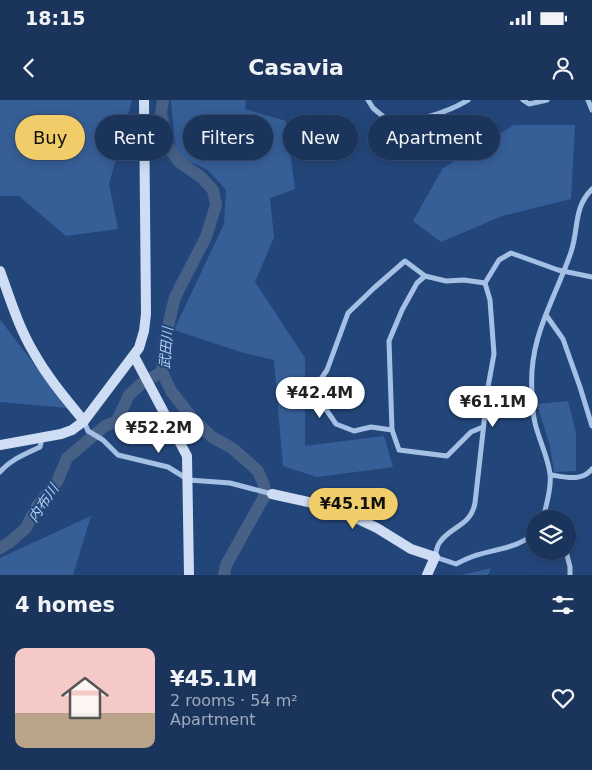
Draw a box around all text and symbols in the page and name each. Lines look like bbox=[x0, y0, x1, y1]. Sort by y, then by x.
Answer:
text: 18:15 bbox=[25, 7, 85, 29]
icon: back bbox=[15, 54, 43, 82]
icon: person bbox=[549, 54, 577, 82]
text: Casavia bbox=[248, 55, 344, 80]
chip: Buy bbox=[15, 115, 85, 160]
chip: Rent bbox=[95, 115, 173, 160]
chip: Filters bbox=[183, 115, 273, 160]
chip: New bbox=[283, 115, 358, 160]
chip: Apartment bbox=[368, 115, 500, 160]
water label: 武田川 bbox=[156, 324, 176, 370]
pin: ¥42.4M bbox=[279, 376, 361, 419]
text: ¥42.4M bbox=[287, 383, 353, 402]
pin: ¥61.1M bbox=[452, 386, 534, 428]
text: ¥61.1M bbox=[460, 392, 526, 411]
pin: ¥52.2M bbox=[118, 412, 200, 454]
text: ¥52.2M bbox=[126, 418, 192, 437]
water label: 内布川 bbox=[25, 479, 62, 525]
pin: ¥45.1M bbox=[312, 488, 394, 530]
text: ¥45.1M bbox=[320, 494, 386, 513]
map controls bbox=[526, 510, 576, 560]
button: layers bbox=[526, 510, 576, 560]
icon: filters bbox=[549, 591, 577, 619]
text: 4 homes bbox=[15, 593, 115, 617]
text: ¥45.1M bbox=[170, 667, 257, 691]
icon: home bbox=[55, 668, 115, 728]
icon: heart bbox=[549, 684, 577, 712]
text: 2 rooms · 54 m² bbox=[170, 691, 298, 710]
text: Apartment bbox=[170, 710, 256, 729]

